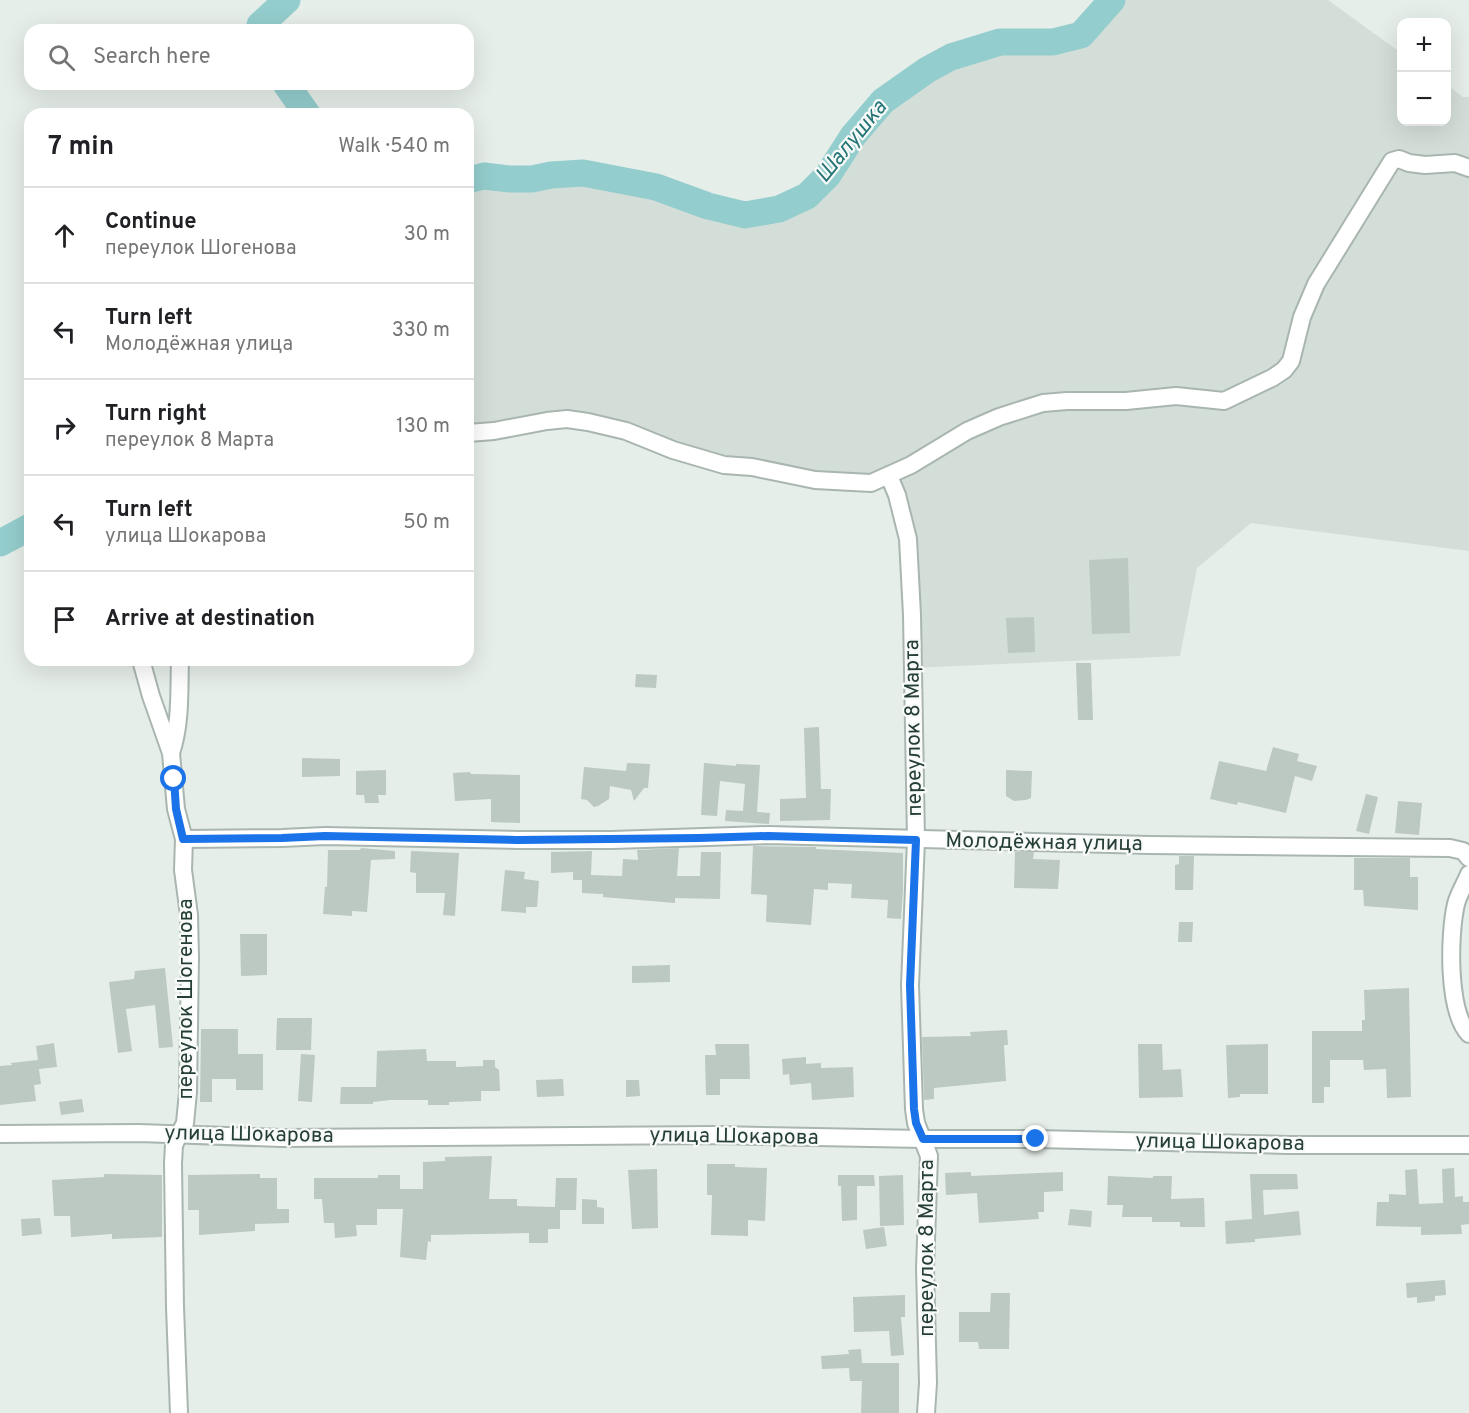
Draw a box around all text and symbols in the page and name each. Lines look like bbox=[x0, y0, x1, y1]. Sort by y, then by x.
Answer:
map controls bbox=[1397, 18, 1451, 126]
button: + bbox=[1397, 18, 1451, 72]
search box bbox=[24, 24, 474, 90]
icon: search bbox=[45, 41, 78, 74]
text: Search here bbox=[93, 44, 211, 71]
button: − bbox=[1397, 72, 1451, 126]
water label: Шалушка bbox=[810, 95, 894, 189]
text: 7 min bbox=[48, 131, 114, 164]
text: Walk · 540 m bbox=[338, 134, 450, 160]
text: Continue bbox=[105, 209, 196, 236]
icon: ahead bbox=[48, 219, 81, 252]
text: 30 m bbox=[404, 222, 450, 248]
text: переулок Шогенова bbox=[105, 236, 297, 262]
text: Turn left bbox=[105, 305, 193, 332]
icon: left bbox=[48, 315, 81, 348]
text: 330 m bbox=[392, 318, 450, 344]
text: Молодёжная улица bbox=[105, 332, 293, 358]
text: Turn right bbox=[105, 401, 207, 428]
icon: right bbox=[48, 411, 81, 444]
text: 130 m bbox=[396, 414, 450, 440]
text: переулок 8 Марта bbox=[105, 428, 274, 454]
text: Turn left bbox=[105, 497, 193, 524]
icon: left bbox=[48, 507, 81, 540]
text: 50 m bbox=[403, 510, 450, 536]
text: улица Шокарова bbox=[105, 524, 266, 550]
icon: arrive bbox=[48, 603, 81, 636]
text: Arrive at destination bbox=[105, 606, 315, 633]
street label: переулок 8 Марта bbox=[899, 639, 929, 817]
route start bbox=[160, 765, 186, 791]
street label: Молодёжная улица bbox=[945, 828, 1143, 858]
street label: переулок Шогенова bbox=[173, 898, 200, 1100]
street label: улица Шокарова bbox=[164, 1120, 334, 1150]
street label: улица Шокарова bbox=[649, 1122, 819, 1152]
route end bbox=[1022, 1125, 1048, 1151]
street label: улица Шокарова bbox=[1135, 1128, 1305, 1158]
street label: переулок 8 Марта bbox=[914, 1159, 941, 1337]

